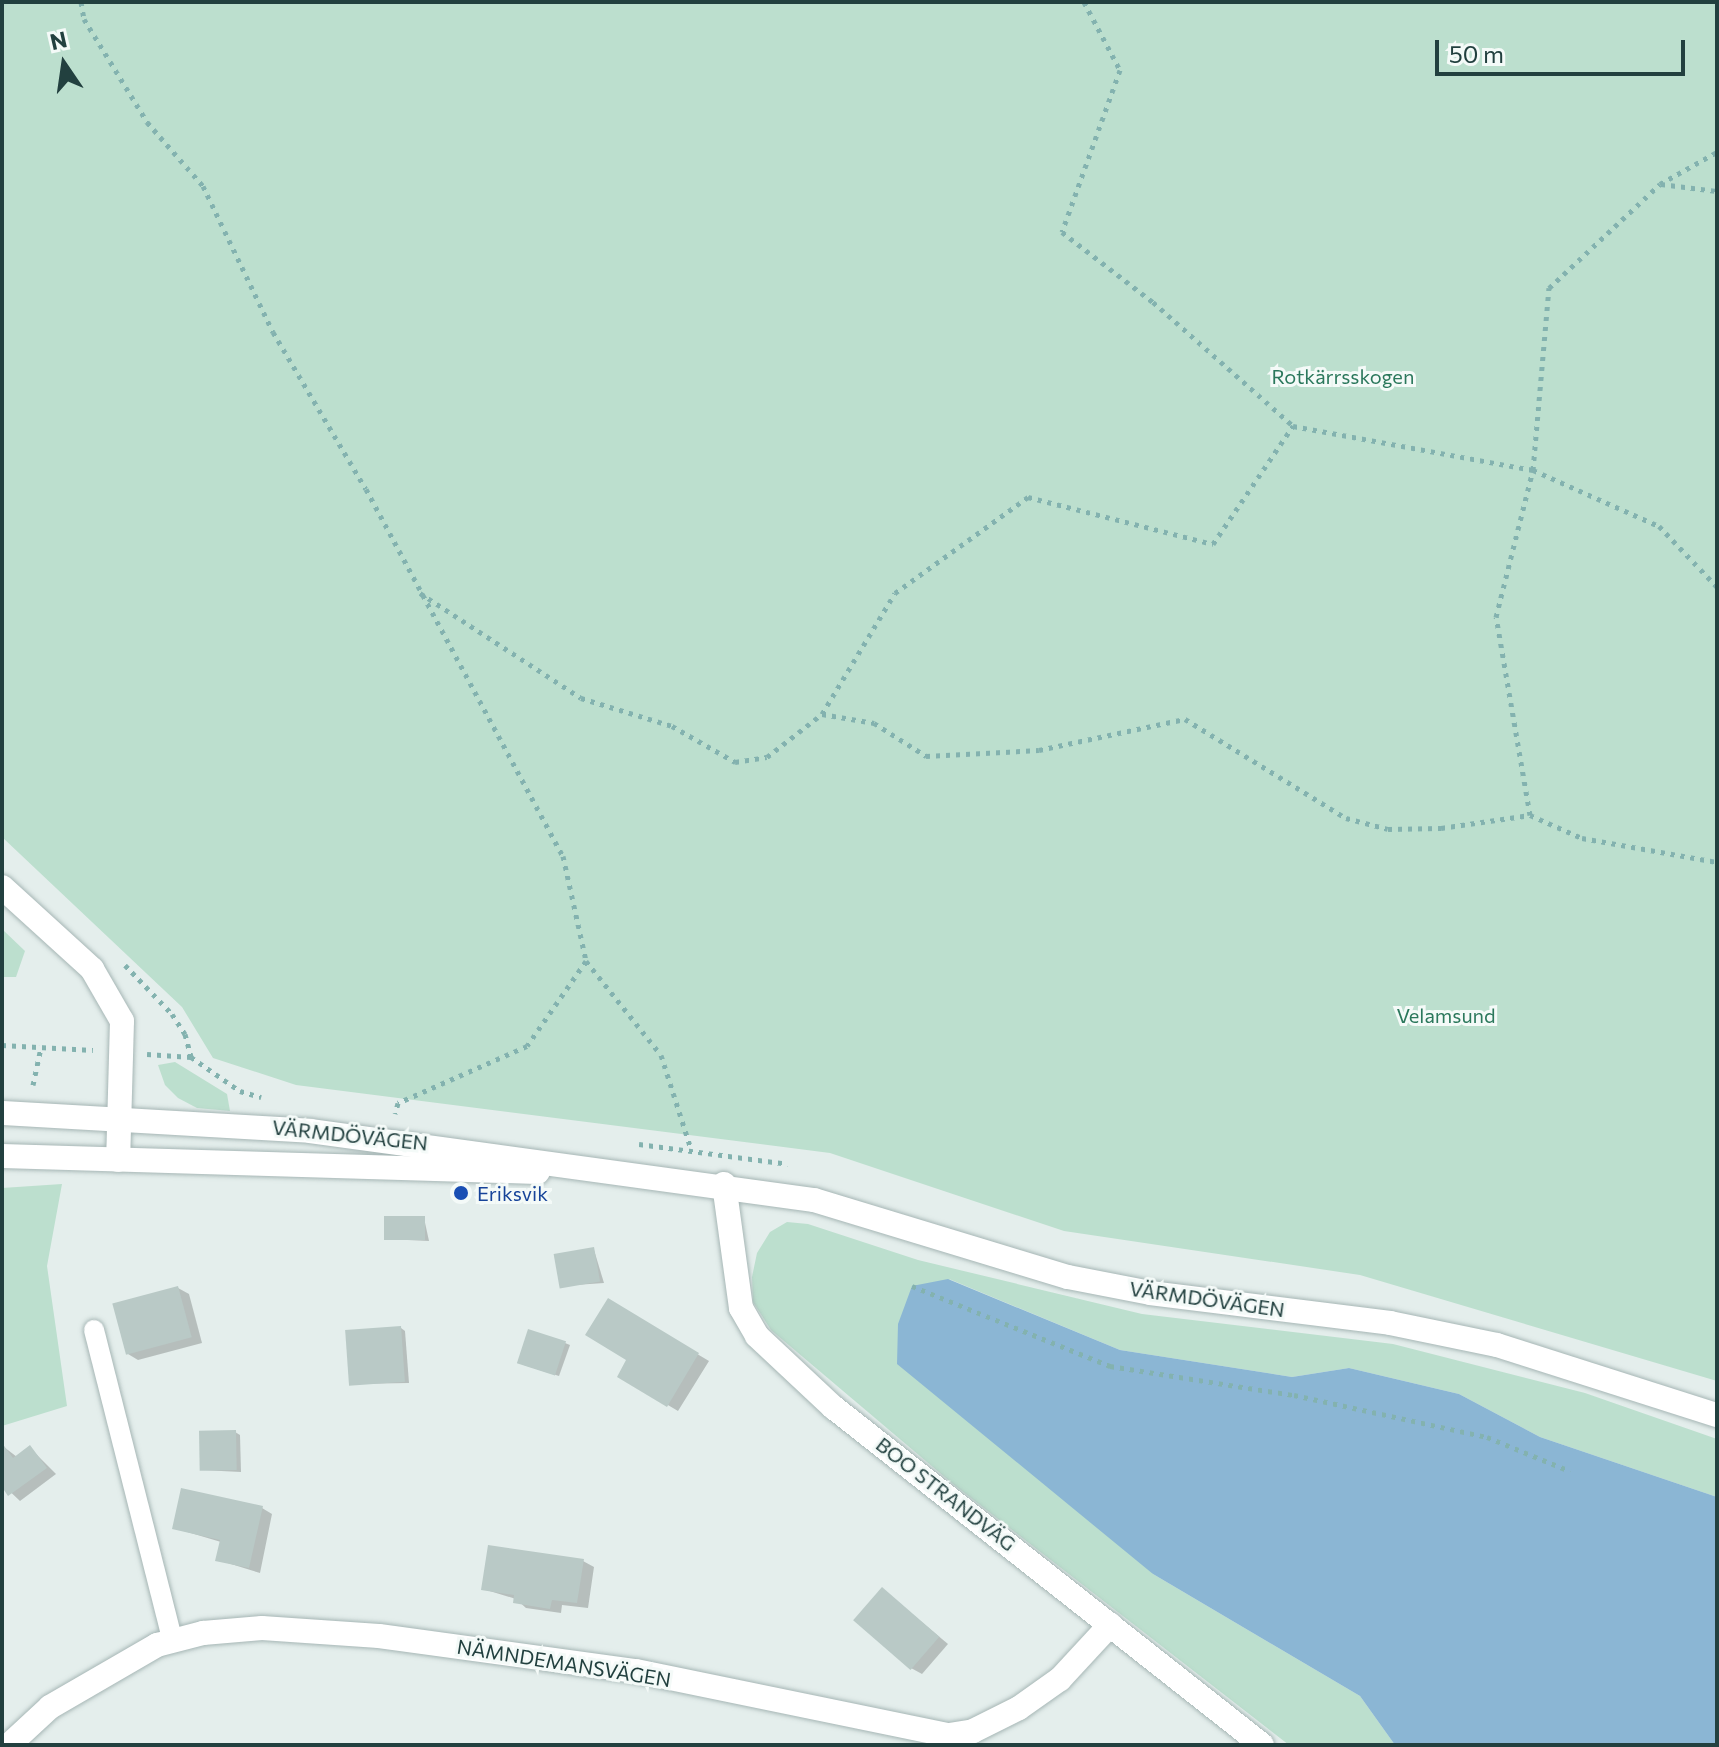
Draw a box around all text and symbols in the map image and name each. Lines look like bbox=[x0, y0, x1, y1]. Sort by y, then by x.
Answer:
north arrow bbox=[24, 24, 104, 104]
scale bar bbox=[1439, 24, 1689, 74]
text: N bbox=[47, 25, 70, 55]
text: 50 m bbox=[1449, 39, 1504, 68]
park label: Rotkärrsskogen bbox=[1272, 364, 1414, 388]
park label: Velamsund bbox=[1396, 1003, 1496, 1027]
street label: VÄRMDÖVÄGEN bbox=[271, 1115, 429, 1155]
place label: Eriksvik bbox=[477, 1181, 548, 1205]
marker: Eriksvik bbox=[452, 1184, 470, 1202]
street label: VÄRMDÖVÄGEN bbox=[1128, 1276, 1286, 1322]
street label: BOO STRANDVÄG bbox=[871, 1432, 1021, 1556]
street label: NÄMNDEMANSVÄGEN bbox=[455, 1634, 673, 1692]

